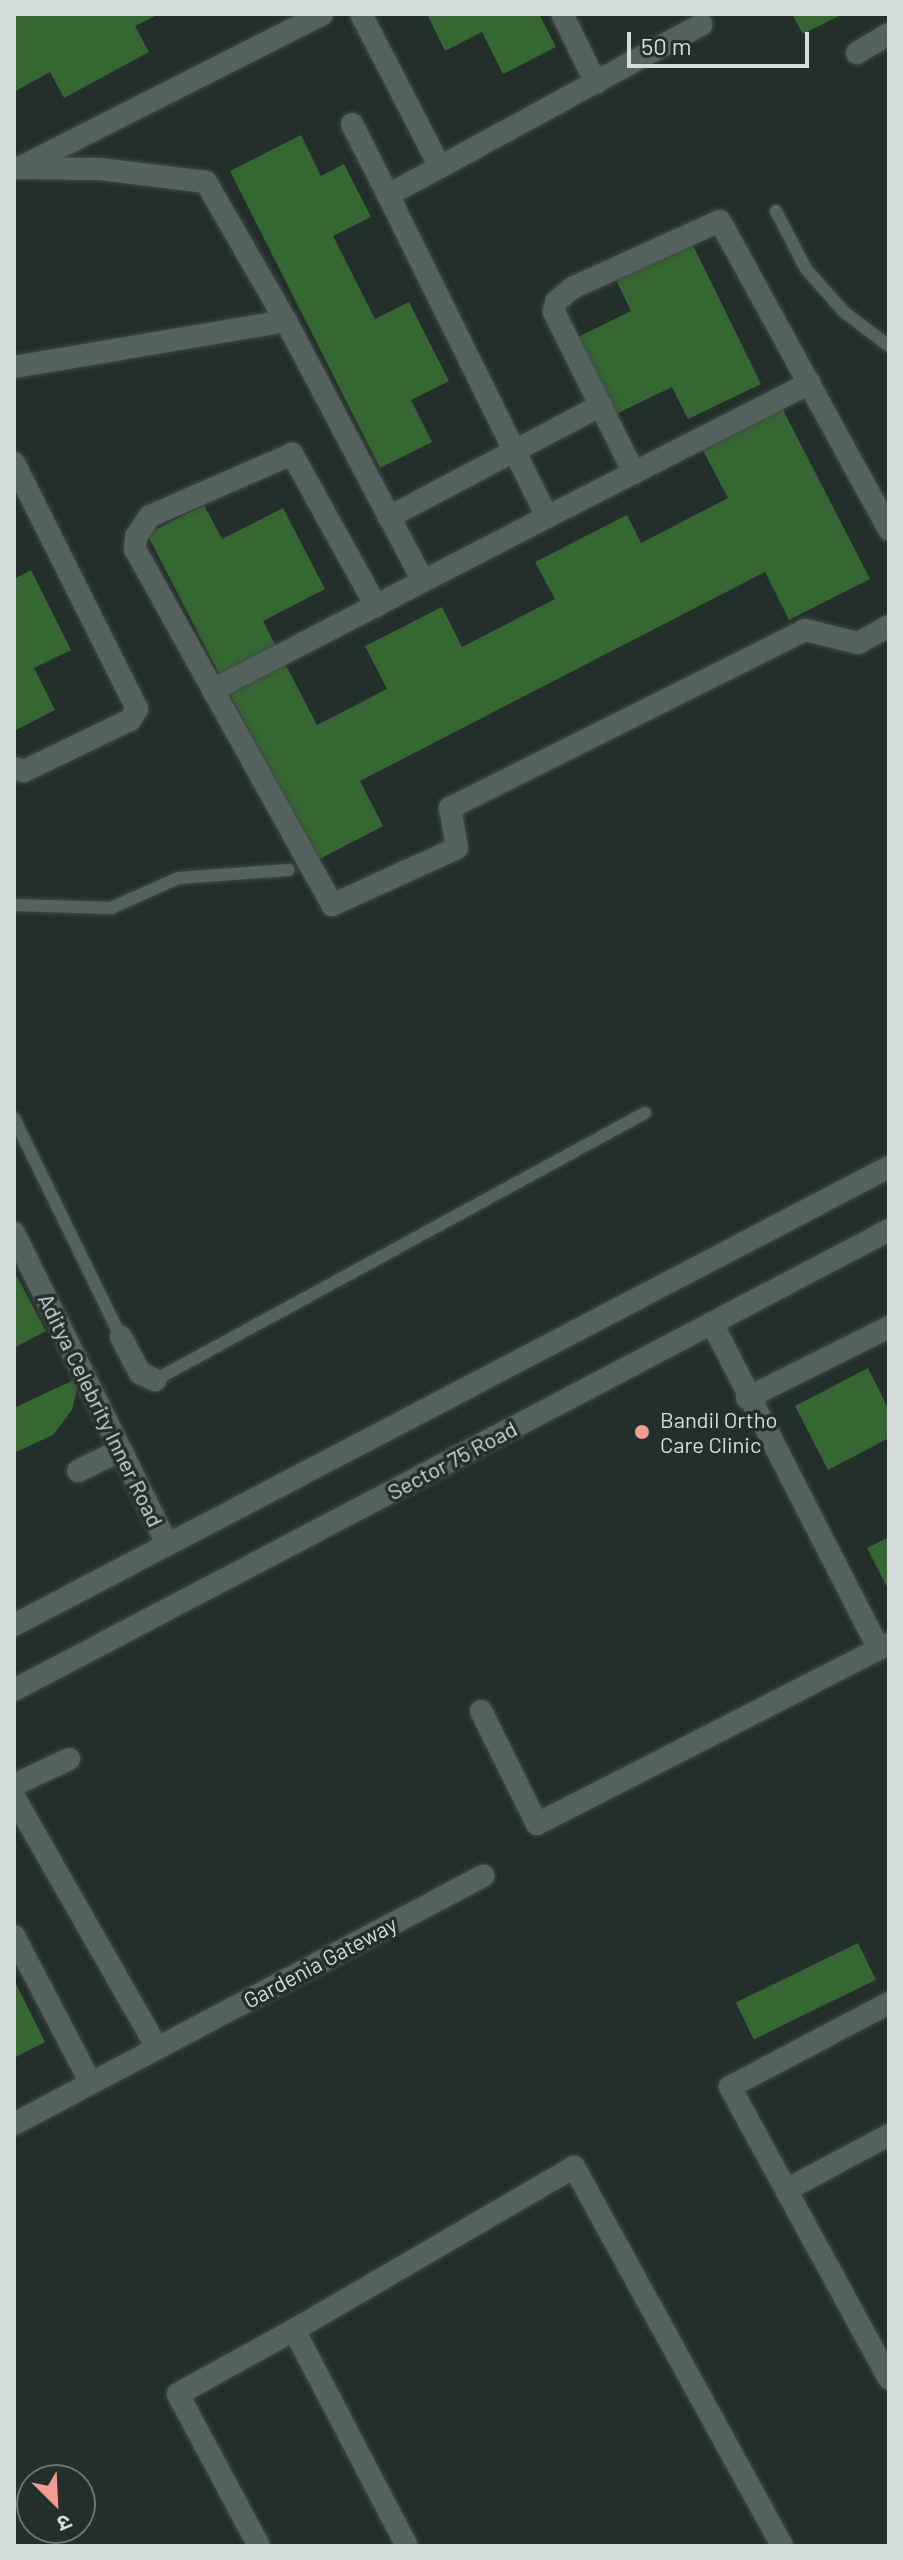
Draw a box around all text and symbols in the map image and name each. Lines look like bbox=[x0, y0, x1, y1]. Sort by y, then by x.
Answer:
scale bar bbox=[631, 16, 813, 66]
text: 50 m bbox=[641, 31, 692, 60]
street label: Aditya Celebrity Inner Road bbox=[33, 1289, 169, 1531]
place label: Bandil Ortho Care Clinic bbox=[660, 1406, 777, 1458]
street label: Sector 75 Road bbox=[383, 1415, 521, 1505]
marker: Bandil Ortho Care Clinic bbox=[631, 1421, 653, 1443]
street label: Gardenia Gateway bbox=[239, 1910, 401, 2014]
north arrow bbox=[16, 2464, 96, 2544]
text: उ bbox=[54, 2510, 76, 2539]

